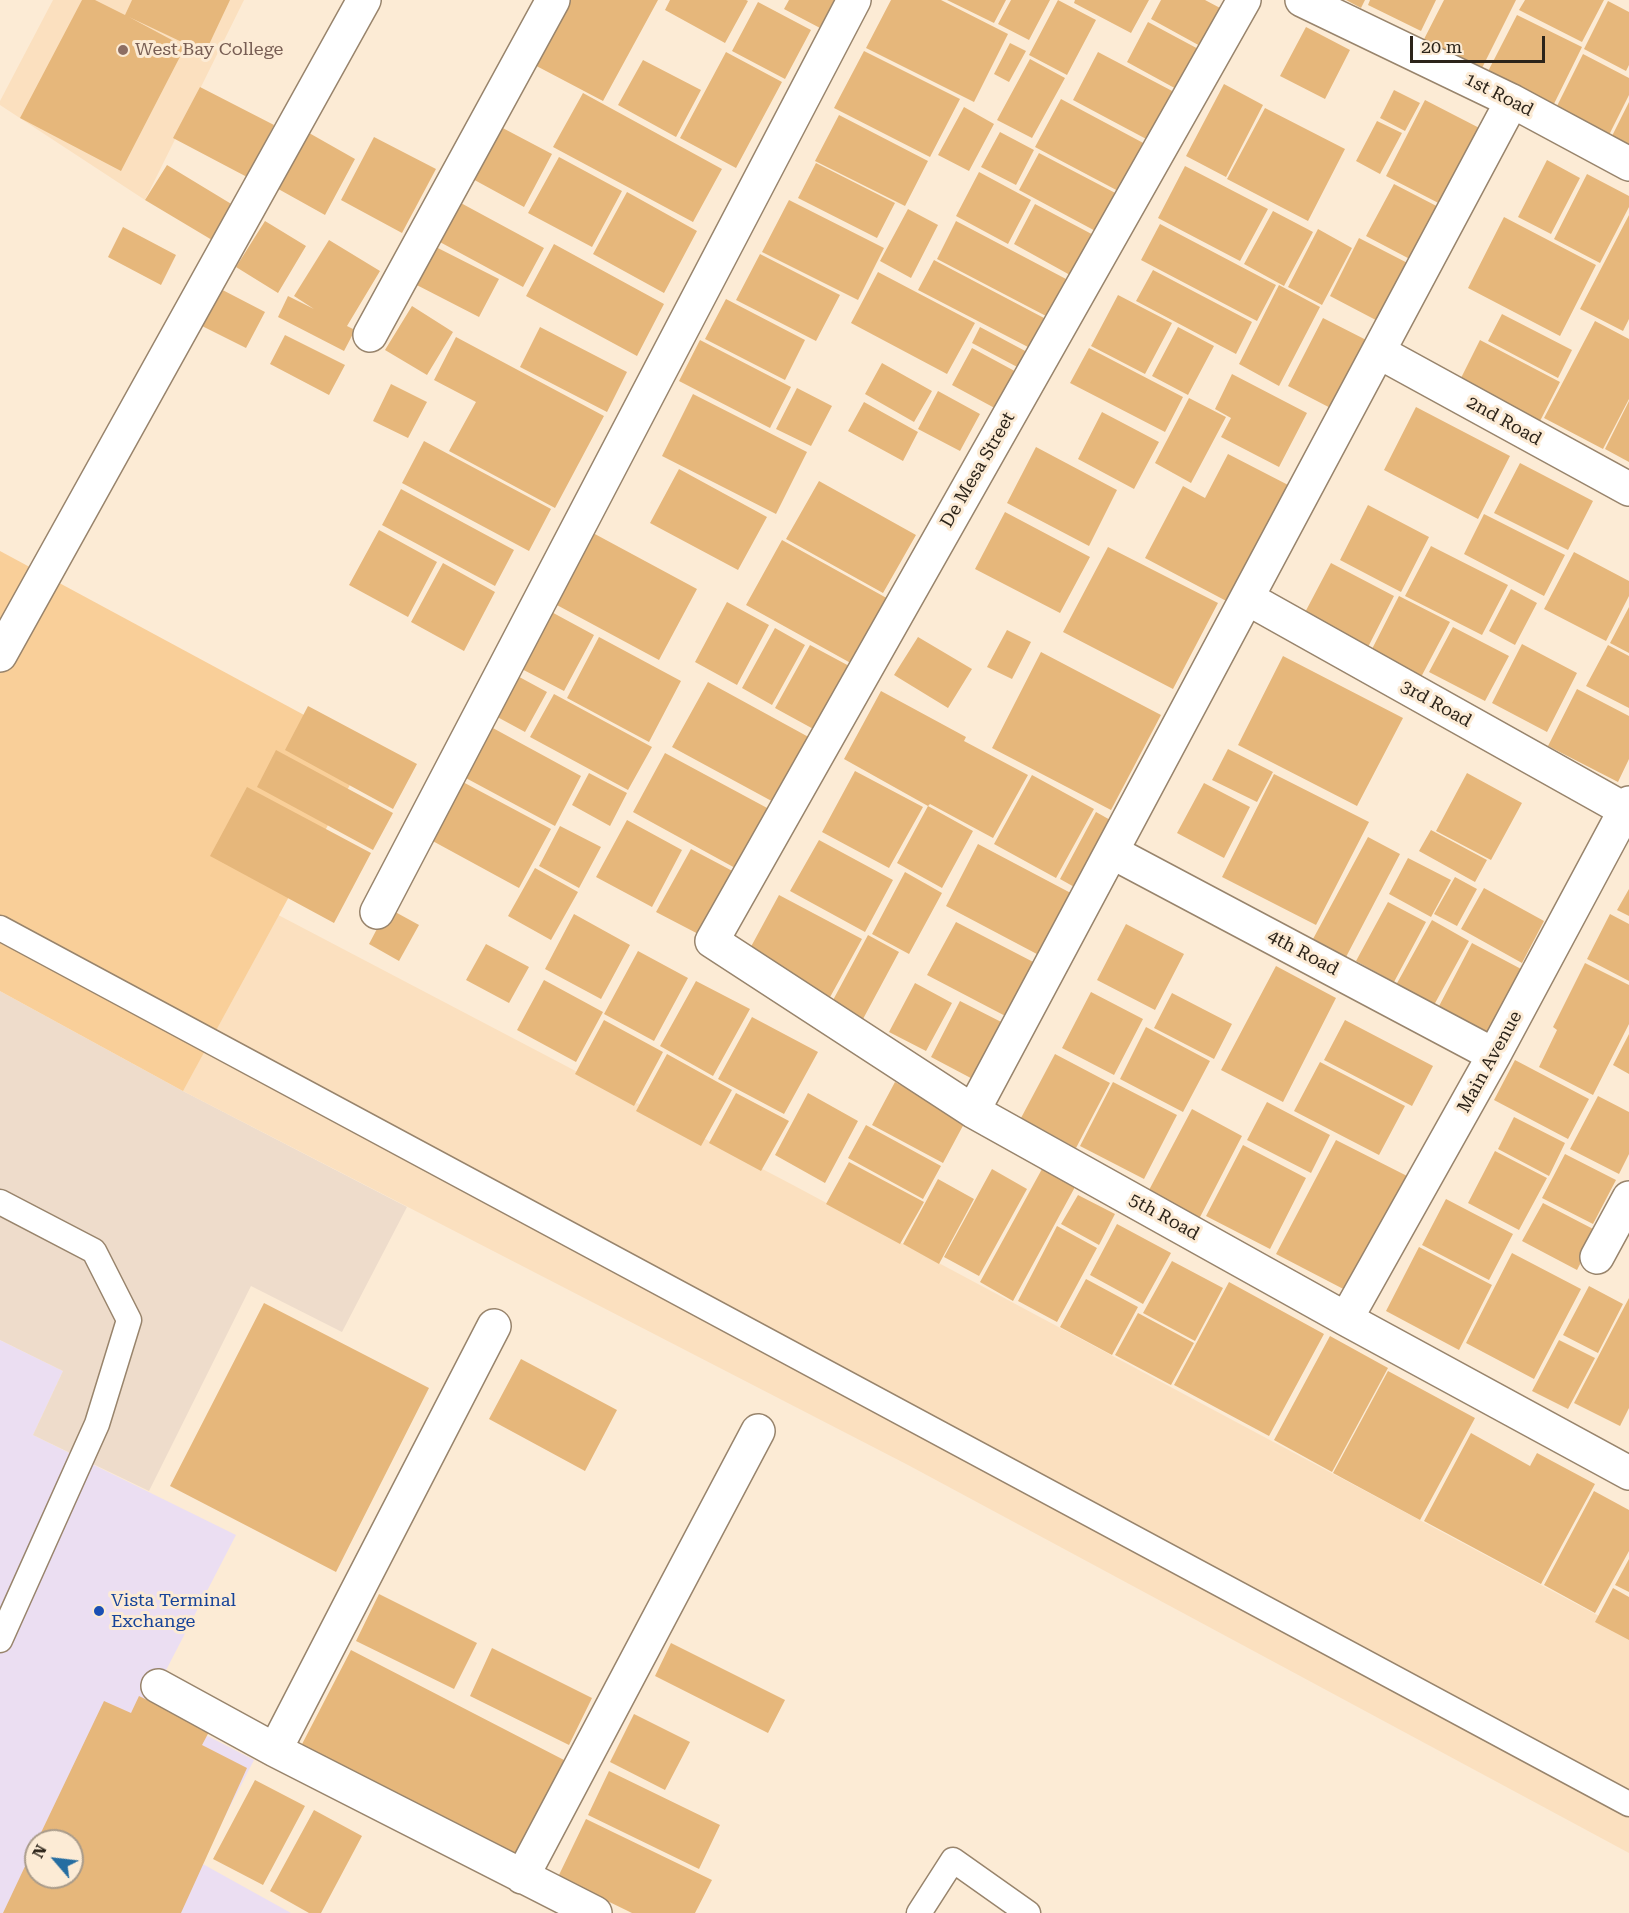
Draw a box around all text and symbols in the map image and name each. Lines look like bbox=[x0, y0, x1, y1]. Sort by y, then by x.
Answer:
scale bar bbox=[1413, 24, 1548, 62]
text: 20 m bbox=[1421, 36, 1462, 57]
place label: West Bay College bbox=[135, 39, 283, 61]
marker: West Bay College bbox=[116, 43, 130, 57]
street label: 1st Road bbox=[1461, 69, 1537, 121]
street label: 2nd Road bbox=[1463, 392, 1545, 450]
street label: De Mesa Street bbox=[936, 408, 1020, 532]
street label: 3rd Road bbox=[1397, 676, 1475, 732]
street label: 4th Road bbox=[1264, 925, 1342, 981]
street label: Main Avenue bbox=[1453, 1007, 1527, 1117]
street label: 5th Road bbox=[1125, 1189, 1203, 1245]
place label: Vista Terminal Exchange bbox=[111, 1590, 236, 1632]
marker: Vista Terminal Exchange bbox=[92, 1604, 106, 1618]
north arrow bbox=[24, 1829, 84, 1889]
text: N bbox=[28, 1841, 51, 1861]

